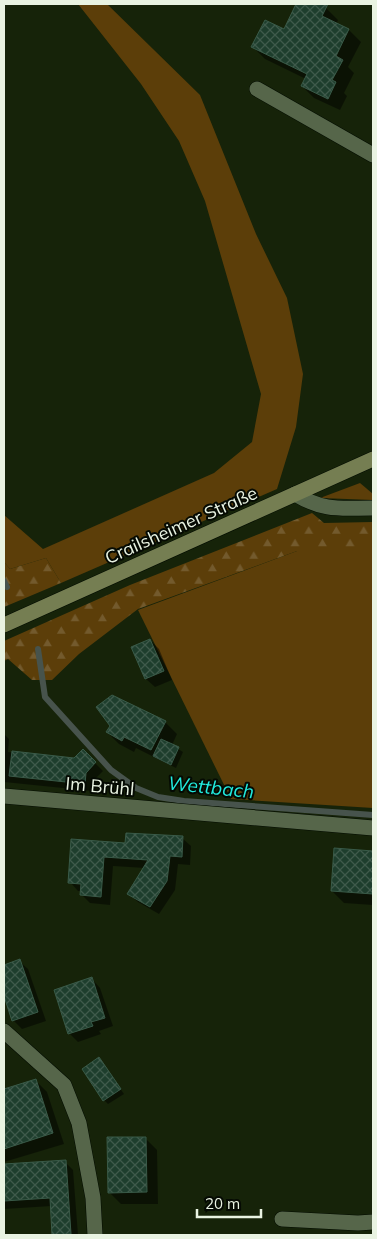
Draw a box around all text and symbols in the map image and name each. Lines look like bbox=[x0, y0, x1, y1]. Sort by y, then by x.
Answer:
street label: Crailsheimer Straße bbox=[101, 481, 261, 569]
water label: Wettbach bbox=[167, 771, 255, 803]
street label: Im Brühl bbox=[65, 772, 135, 800]
scale bar bbox=[197, 1186, 261, 1218]
text: 20 m bbox=[205, 1194, 240, 1213]

